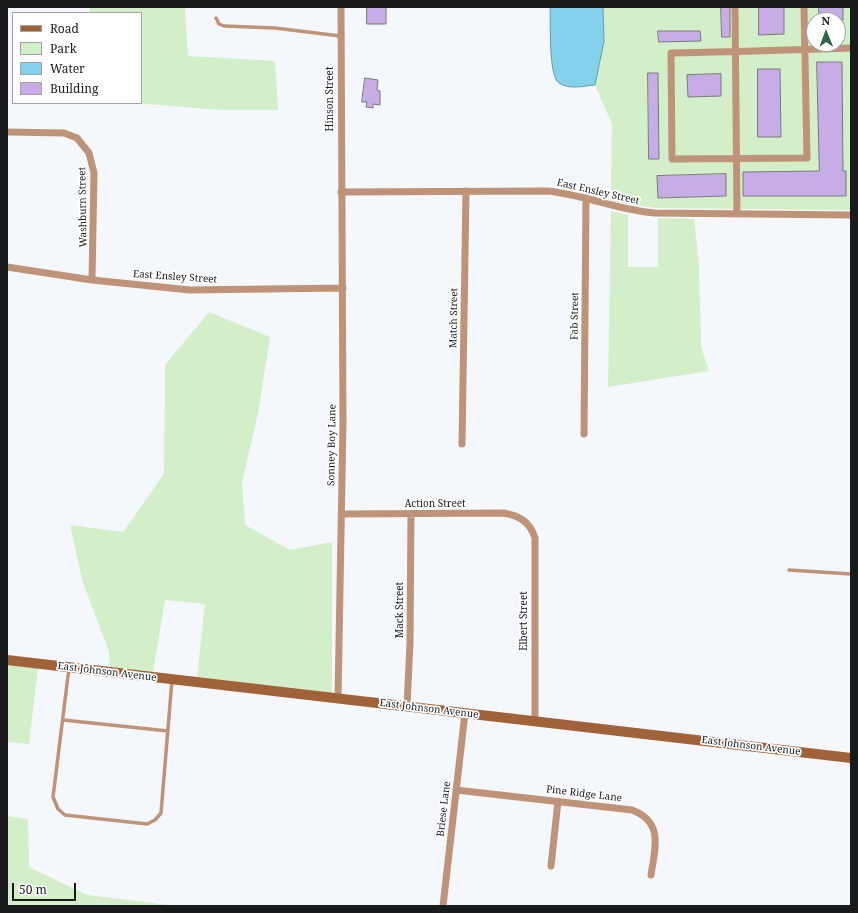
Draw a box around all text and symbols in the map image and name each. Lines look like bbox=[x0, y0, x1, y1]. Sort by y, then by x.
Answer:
legend bbox=[12, 12, 142, 104]
north arrow bbox=[806, 12, 846, 52]
text: N bbox=[821, 13, 830, 28]
text: Road bbox=[50, 20, 79, 37]
text: Park bbox=[50, 40, 77, 57]
text: Water bbox=[50, 60, 85, 77]
street label: Hinson Street bbox=[324, 67, 336, 131]
text: Building bbox=[50, 80, 98, 97]
street label: Washburn Street bbox=[76, 167, 90, 247]
street label: East Ensley Street bbox=[556, 177, 640, 207]
street label: East Ensley Street bbox=[133, 268, 217, 286]
street label: Match Street bbox=[447, 288, 461, 348]
street label: Fab Street bbox=[569, 292, 581, 340]
street label: Sonney Boy Lane bbox=[325, 404, 339, 486]
street label: Action Street bbox=[404, 498, 466, 510]
street label: Mack Street bbox=[394, 582, 406, 638]
street label: Elbert Street bbox=[518, 591, 530, 651]
street label: East Johnson Avenue bbox=[57, 660, 157, 684]
street label: East Johnson Avenue bbox=[379, 697, 479, 721]
street label: East Johnson Avenue bbox=[701, 734, 801, 758]
street label: Briese Lane bbox=[435, 781, 453, 837]
street label: Pine Ridge Lane bbox=[545, 783, 623, 805]
scale bar bbox=[14, 875, 78, 901]
text: 50 m bbox=[19, 881, 47, 898]

